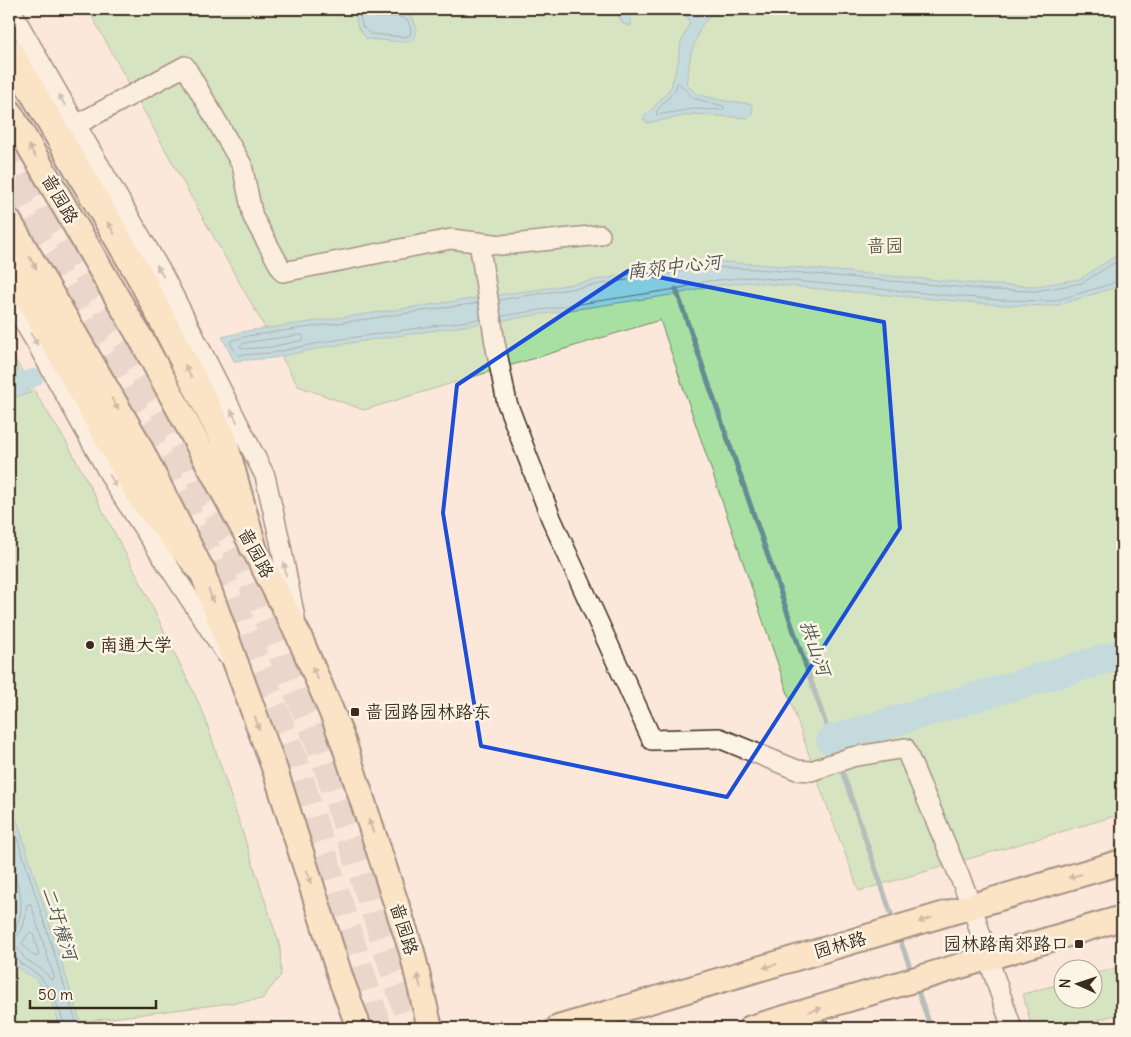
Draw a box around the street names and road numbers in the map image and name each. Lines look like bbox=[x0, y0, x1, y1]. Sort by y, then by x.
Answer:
street label: 啬园路 bbox=[37, 170, 84, 228]
street label: 啬园路 bbox=[234, 524, 279, 582]
street label: 啬园路 bbox=[386, 900, 423, 958]
street label: 园林路 bbox=[811, 926, 869, 963]

